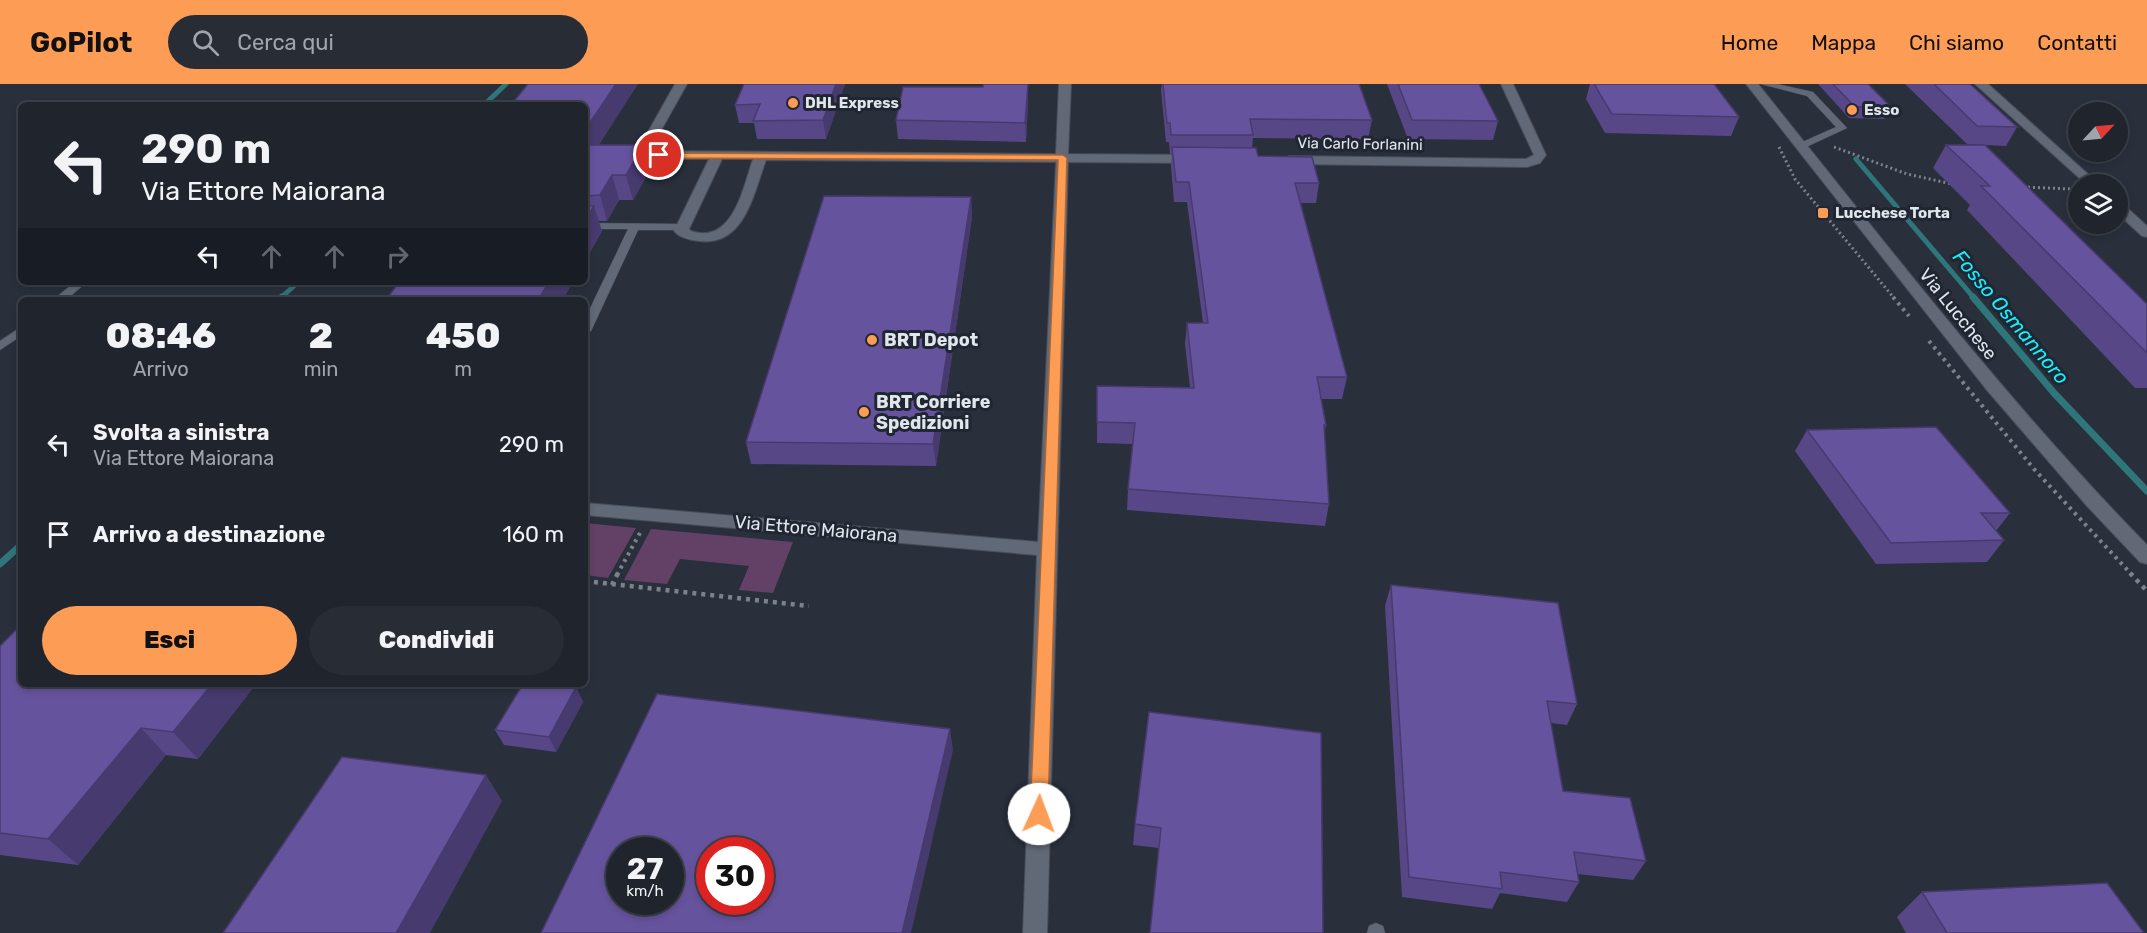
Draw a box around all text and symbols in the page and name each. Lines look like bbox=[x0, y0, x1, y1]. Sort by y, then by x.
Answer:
search box bbox=[168, 15, 588, 69]
text: GoPilot bbox=[30, 26, 132, 59]
icon: search bbox=[189, 26, 222, 59]
text: Cerca qui bbox=[237, 29, 334, 56]
text: Home bbox=[1721, 30, 1778, 55]
text: Mappa bbox=[1811, 30, 1876, 55]
text: Chi siamo bbox=[1909, 30, 2004, 55]
text: Contatti bbox=[2037, 30, 2117, 55]
place label: DHL Express bbox=[805, 94, 899, 112]
marker: DHL Express bbox=[786, 96, 800, 110]
place label: Esso bbox=[1864, 101, 1899, 119]
north arrow bbox=[2068, 102, 2128, 162]
map controls bbox=[2068, 102, 2128, 234]
marker: Esso bbox=[1845, 103, 1859, 117]
text: 290 m bbox=[141, 124, 271, 174]
icon: left bbox=[42, 126, 120, 204]
pin bbox=[633, 129, 684, 180]
street label: Via Carlo Forlanini bbox=[1297, 134, 1423, 154]
icon: arrive bbox=[642, 138, 675, 171]
button: layers bbox=[2068, 174, 2128, 234]
text: Via Ettore Maiorana bbox=[141, 175, 386, 207]
place label: Lucchese Torta bbox=[1835, 204, 1950, 222]
marker: Lucchese Torta bbox=[1816, 206, 1830, 220]
icon: left bbox=[192, 240, 225, 273]
icon: ahead bbox=[255, 240, 288, 273]
icon: ahead bbox=[318, 240, 351, 273]
icon: right bbox=[381, 240, 414, 273]
water label: Fosso Osmannoro bbox=[1948, 245, 2074, 389]
street label: Via Lucchese bbox=[1914, 264, 2002, 364]
text: 08:46 bbox=[105, 314, 216, 357]
text: 2 bbox=[309, 314, 333, 357]
text: 450 bbox=[426, 314, 501, 357]
place label: BRT Depot bbox=[884, 329, 978, 351]
marker: BRT Depot bbox=[865, 333, 879, 347]
text: Arrivo bbox=[133, 357, 189, 381]
text: min bbox=[304, 357, 338, 381]
text: m bbox=[454, 357, 472, 381]
place label: BRT Corriere Spedizioni bbox=[876, 391, 991, 434]
marker: BRT Corriere Spedizioni bbox=[857, 405, 871, 419]
text: Svolta a sinistra bbox=[93, 419, 270, 446]
icon: left bbox=[42, 428, 75, 461]
text: 290 m bbox=[499, 431, 564, 458]
text: Via Ettore Maiorana bbox=[93, 446, 274, 470]
street label: Via Ettore Maiorana bbox=[734, 511, 898, 547]
icon: arrive bbox=[42, 518, 75, 551]
text: Arrivo a destinazione bbox=[93, 521, 325, 548]
text: 160 m bbox=[502, 521, 564, 548]
button: Esci bbox=[42, 606, 297, 675]
button: Condividi bbox=[309, 606, 564, 675]
position arrow bbox=[1007, 782, 1071, 846]
speed limit sign: 30 bbox=[696, 837, 774, 915]
text: 27 bbox=[627, 851, 663, 887]
text: km/h bbox=[626, 882, 664, 900]

